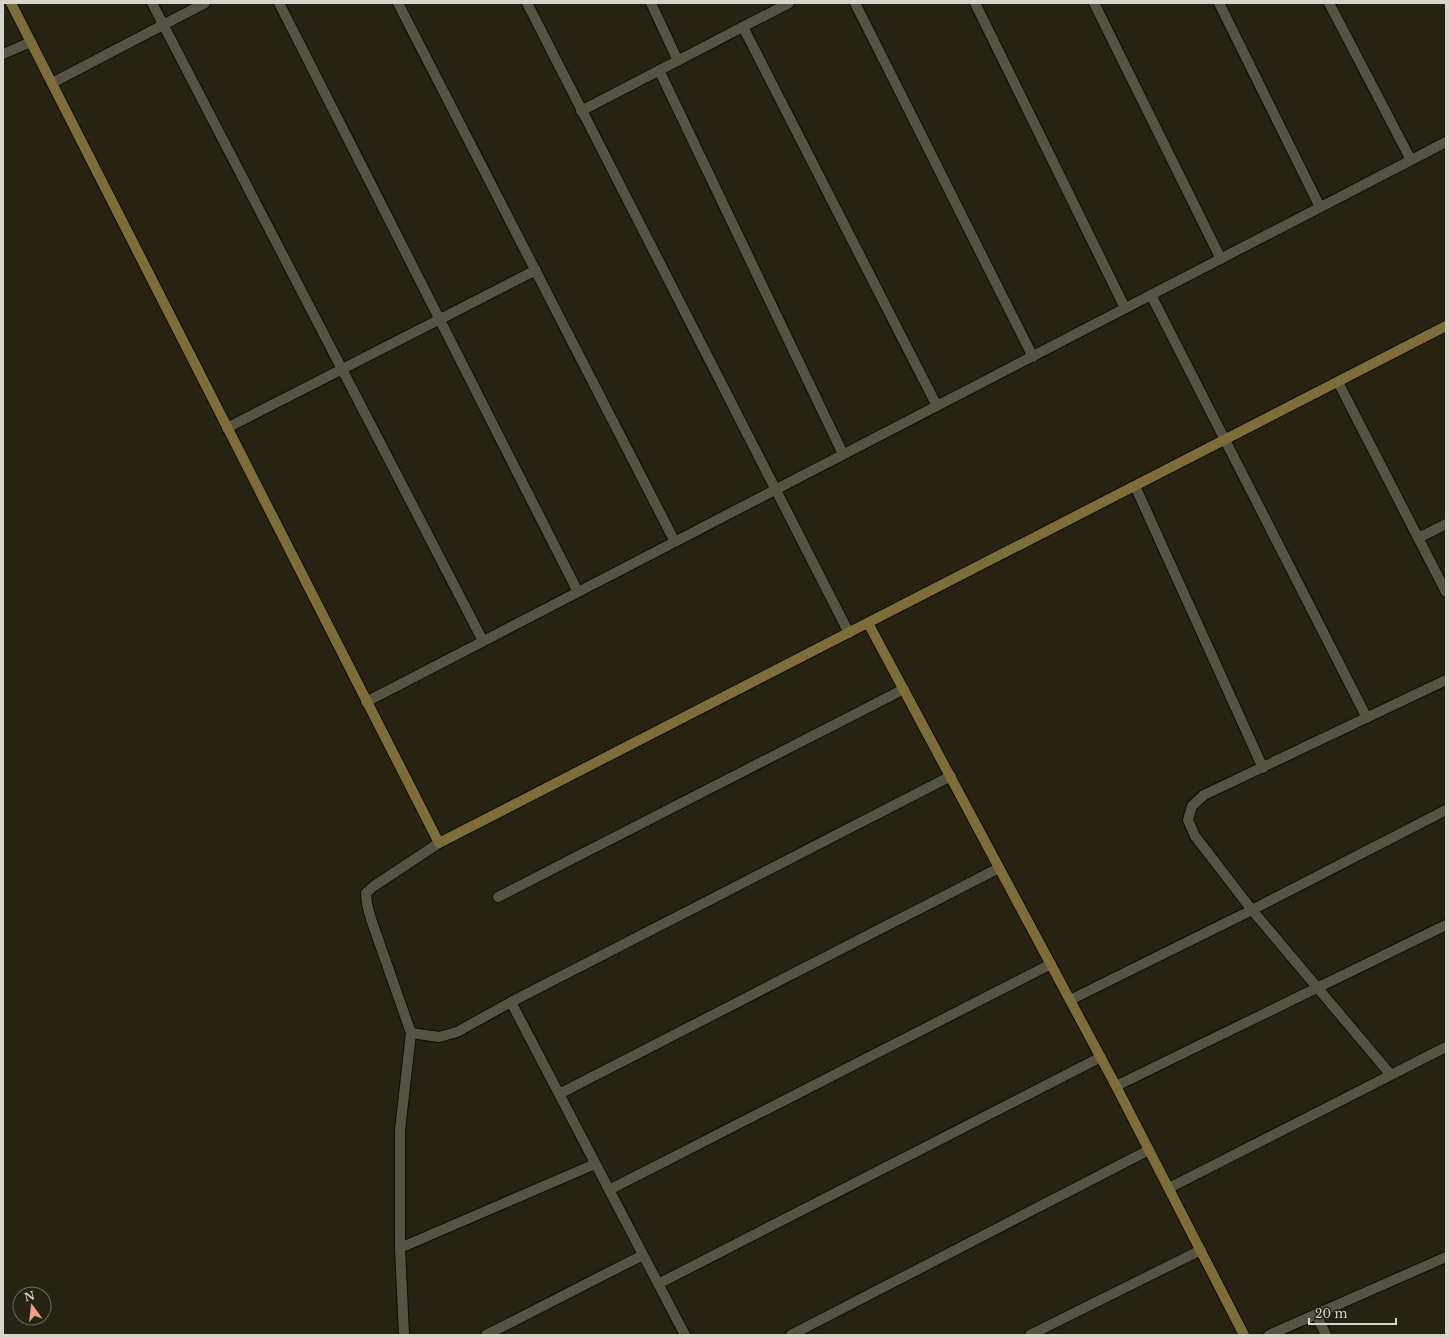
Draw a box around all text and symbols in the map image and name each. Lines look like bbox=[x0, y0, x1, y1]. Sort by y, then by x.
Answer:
north arrow bbox=[12, 1286, 52, 1326]
text: N bbox=[23, 1288, 37, 1304]
scale bar bbox=[1309, 1300, 1396, 1326]
text: 20 m bbox=[1315, 1306, 1347, 1321]

